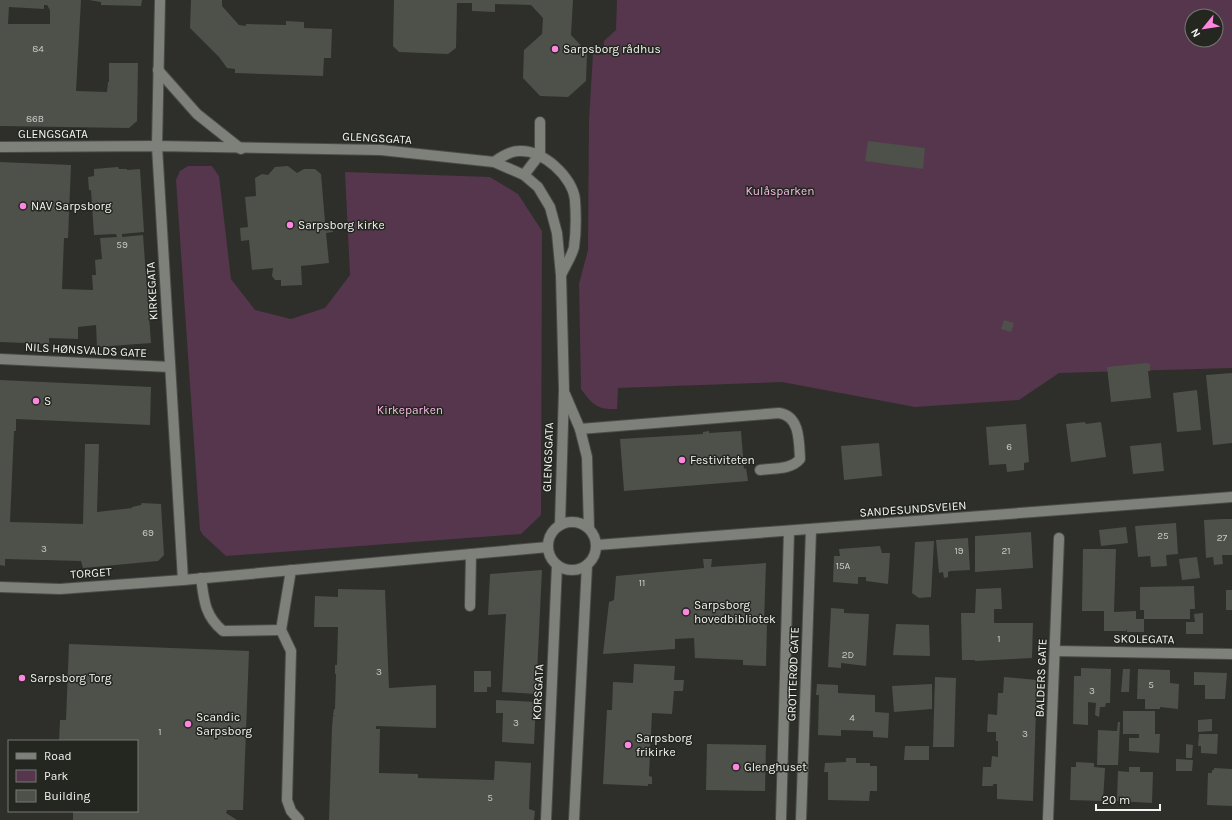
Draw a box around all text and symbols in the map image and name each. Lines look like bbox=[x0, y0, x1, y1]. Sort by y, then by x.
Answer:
north arrow bbox=[1184, 8, 1224, 48]
text: N bbox=[1188, 26, 1203, 39]
place label: Sarpsborg rådhus bbox=[563, 42, 661, 56]
house number: 84 bbox=[32, 43, 44, 55]
marker: Sarpsborg rådhus bbox=[550, 44, 560, 54]
house number: 86B bbox=[26, 113, 44, 125]
street label: GLENGSGATA bbox=[18, 127, 88, 141]
street label: GLENGSGATA bbox=[342, 129, 412, 147]
park label: Kulåsparken bbox=[746, 184, 814, 198]
place label: NAV Sarpsborg bbox=[31, 199, 112, 213]
marker: NAV Sarpsborg bbox=[18, 201, 28, 211]
place label: Sarpsborg kirke bbox=[298, 218, 385, 232]
marker: Sarpsborg kirke bbox=[285, 220, 295, 230]
house number: 59 bbox=[116, 239, 128, 251]
street label: KIRKEGATA bbox=[143, 261, 161, 321]
street label: NILS HØNSVALDS GATE bbox=[25, 340, 147, 360]
place label: S bbox=[44, 394, 51, 408]
marker: S bbox=[31, 396, 41, 406]
park label: Kirkeparken bbox=[377, 403, 443, 417]
street label: GLENGSGATA bbox=[540, 422, 556, 492]
house number: 6 bbox=[1006, 441, 1012, 453]
place label: Festiviteten bbox=[690, 453, 755, 467]
marker: Festiviteten bbox=[677, 455, 687, 465]
street label: SANDESUNDSVEIEN bbox=[859, 498, 967, 520]
house number: 69 bbox=[142, 527, 154, 539]
house number: 25 bbox=[1157, 530, 1169, 542]
house number: 27 bbox=[1217, 532, 1228, 544]
house number: 3 bbox=[41, 543, 47, 555]
house number: 19 bbox=[954, 545, 964, 557]
house number: 21 bbox=[1001, 545, 1011, 557]
house number: 15A bbox=[836, 560, 851, 572]
street label: TORGET bbox=[70, 565, 112, 581]
house number: 11 bbox=[639, 577, 645, 589]
place label: Sarpsborg hovedbibliotek bbox=[694, 598, 776, 626]
marker: Sarpsborg hovedbibliotek bbox=[681, 607, 691, 617]
street label: GROTTERØD GATE bbox=[784, 627, 802, 721]
street label: SKOLEGATA bbox=[1113, 631, 1175, 647]
house number: 1 bbox=[997, 633, 1001, 645]
street label: BALDERS GATE bbox=[1033, 638, 1049, 718]
house number: 2D bbox=[842, 649, 854, 661]
street label: KORSGATA bbox=[530, 663, 546, 720]
house number: 3 bbox=[376, 666, 382, 678]
place label: Sarpsborg Torg bbox=[30, 671, 112, 685]
marker: Sarpsborg Torg bbox=[17, 673, 27, 683]
house number: 5 bbox=[1148, 679, 1154, 691]
house number: 3 bbox=[1089, 685, 1095, 697]
place label: Scandic Sarpsborg bbox=[196, 710, 252, 738]
house number: 4 bbox=[849, 712, 855, 724]
house number: 3 bbox=[513, 717, 519, 729]
marker: Scandic Sarpsborg bbox=[183, 719, 193, 729]
house number: 1 bbox=[158, 726, 162, 738]
house number: 3 bbox=[1022, 728, 1028, 740]
place label: Sarpsborg frikirke bbox=[636, 731, 692, 759]
legend bbox=[8, 740, 138, 812]
marker: Sarpsborg frikirke bbox=[623, 740, 633, 750]
text: Road bbox=[44, 749, 72, 763]
place label: Glenghuset bbox=[744, 760, 807, 774]
marker: Glenghuset bbox=[731, 762, 741, 772]
text: Park bbox=[44, 769, 69, 783]
scale bar bbox=[1096, 786, 1160, 812]
text: Building bbox=[44, 789, 91, 803]
house number: 5 bbox=[487, 792, 493, 804]
text: 20 m bbox=[1102, 793, 1130, 807]

